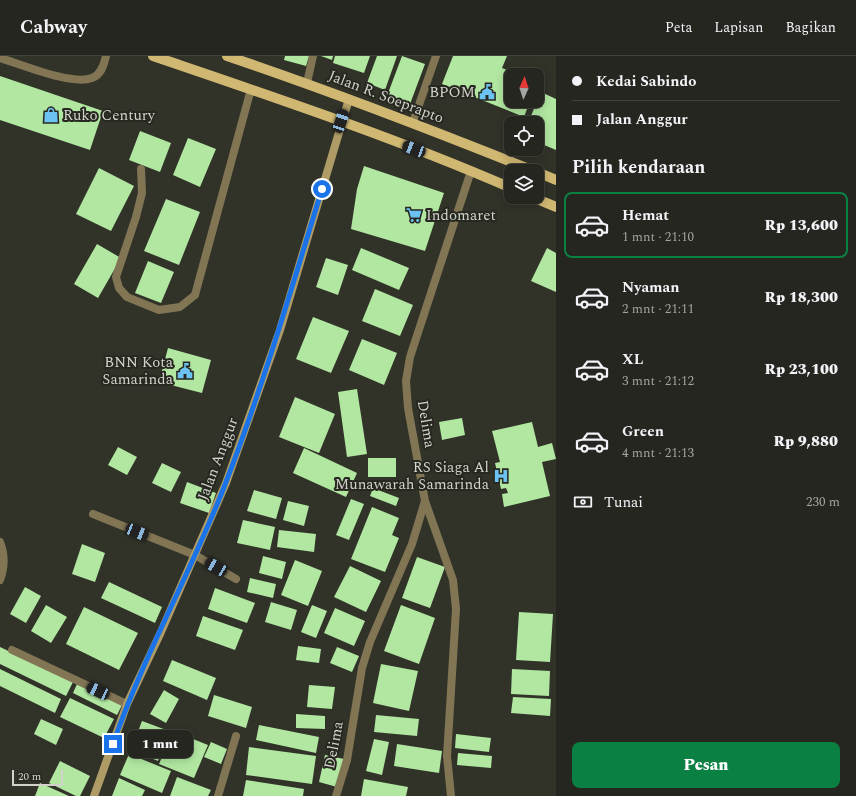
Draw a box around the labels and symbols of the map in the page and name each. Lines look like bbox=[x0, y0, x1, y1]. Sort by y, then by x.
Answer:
street label: Jalan R. Soeprapto bbox=[325, 64, 447, 130]
north arrow bbox=[504, 68, 544, 108]
place label: BPOM bbox=[429, 81, 475, 104]
public building icon: BPOM bbox=[478, 83, 496, 101]
place label: Ruko Century bbox=[63, 104, 156, 127]
shop icon: Ruko Century bbox=[42, 106, 60, 124]
car bbox=[332, 108, 350, 134]
car bbox=[401, 139, 427, 159]
route start bbox=[313, 180, 331, 198]
place label: Indomaret bbox=[426, 204, 496, 227]
supermarket icon: Indomaret bbox=[405, 206, 423, 224]
place label: BNN Kota Samarinda bbox=[102, 351, 174, 391]
public building icon: BNN Kota Samarinda bbox=[176, 362, 194, 380]
street label: Delima bbox=[411, 398, 441, 450]
street label: Jalan Anggur bbox=[192, 414, 244, 504]
place label: RS Siaga Al Munawarah Samarinda bbox=[335, 456, 490, 496]
hospital icon: RS Siaga Al Munawarah Samarinda bbox=[492, 467, 510, 485]
car bbox=[124, 522, 150, 542]
car bbox=[203, 556, 229, 578]
car bbox=[85, 680, 111, 702]
street label: Delima bbox=[318, 719, 350, 771]
callout: 1 mnt bbox=[127, 730, 193, 758]
route end bbox=[104, 735, 122, 753]
scale bar bbox=[12, 768, 63, 787]

